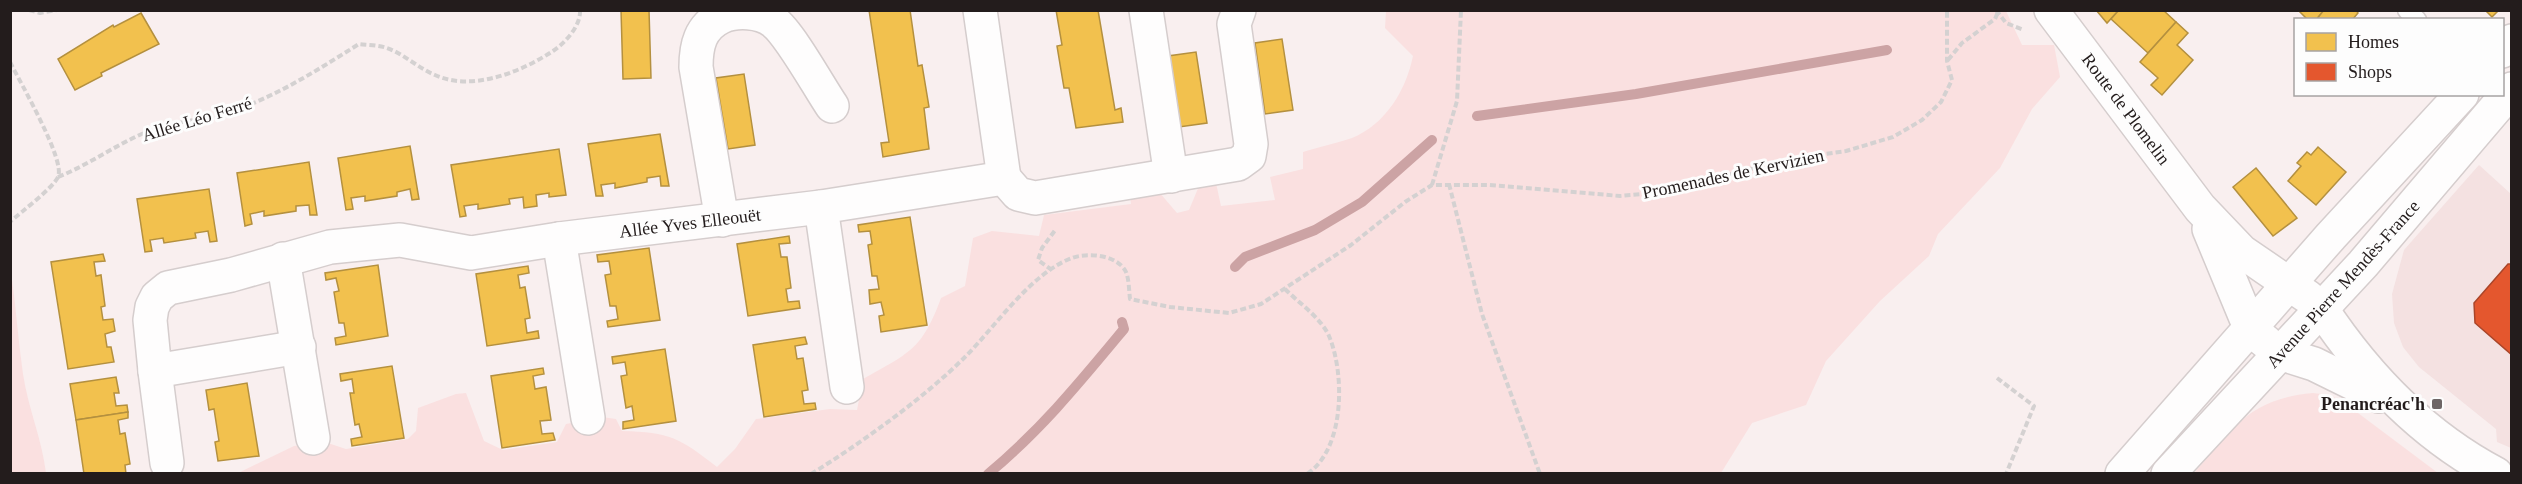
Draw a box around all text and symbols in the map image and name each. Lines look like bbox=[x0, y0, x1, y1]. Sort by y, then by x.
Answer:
legend bbox=[2294, 18, 2504, 96]
text: Homes bbox=[2348, 32, 2399, 52]
street label: Route de Plomelin bbox=[2078, 49, 2174, 169]
text: Shops bbox=[2348, 62, 2392, 82]
street label: Allée Léo Ferré bbox=[140, 93, 254, 145]
street label: Promenades de Kervizien bbox=[1640, 145, 1826, 203]
street label: Avenue Pierre Mendès-France bbox=[2262, 196, 2424, 372]
street label: Allée Yves Elleouët bbox=[618, 204, 762, 242]
place label: Penancréac'h bbox=[2321, 394, 2425, 414]
marker: Penancréac'h bbox=[2430, 397, 2444, 411]

